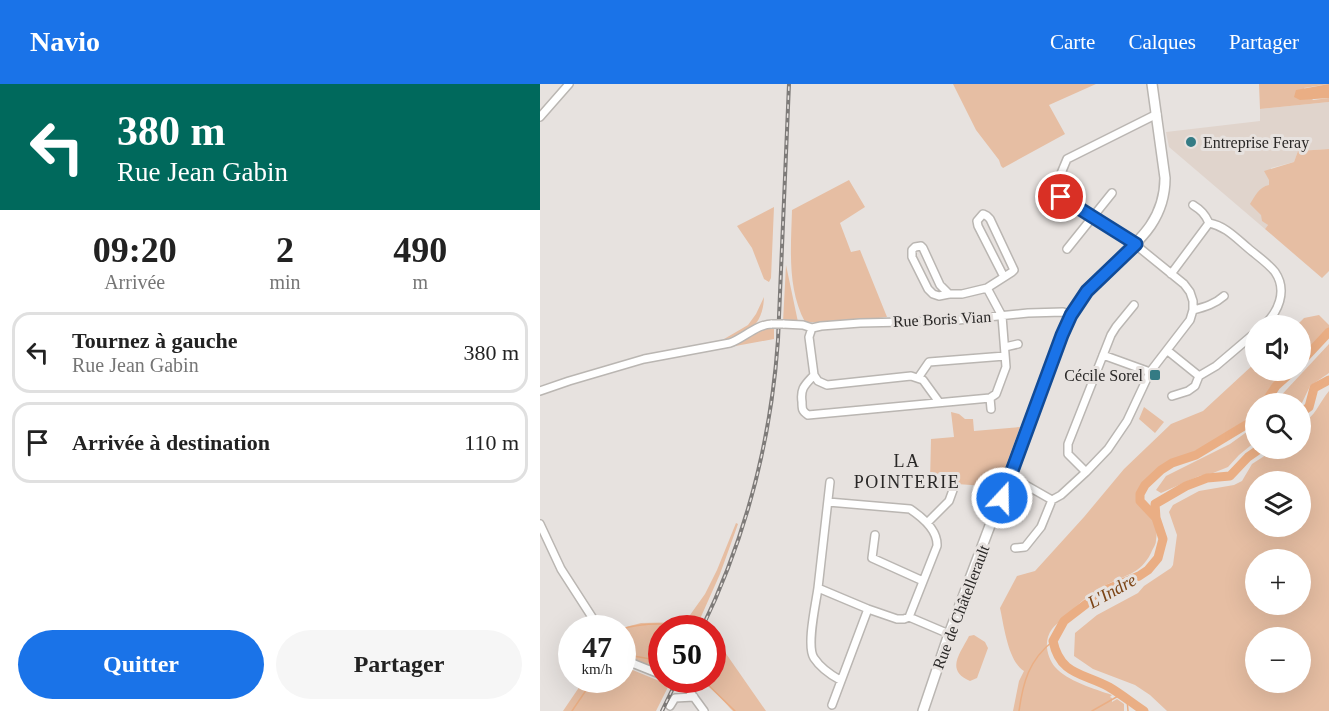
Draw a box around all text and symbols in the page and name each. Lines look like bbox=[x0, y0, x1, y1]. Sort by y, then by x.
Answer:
text: Navio bbox=[30, 26, 100, 57]
text: Carte bbox=[1050, 30, 1095, 54]
text: Calques bbox=[1128, 30, 1196, 54]
text: Partager bbox=[1229, 30, 1299, 54]
icon: left bbox=[18, 108, 96, 186]
text: 380 m bbox=[117, 108, 226, 154]
place label: Entreprise Feray bbox=[1203, 134, 1309, 152]
marker: Entreprise Feray bbox=[1184, 135, 1198, 149]
text: Rue Jean Gabin bbox=[117, 157, 288, 187]
pin bbox=[1035, 171, 1086, 222]
icon: arrive bbox=[1044, 180, 1077, 213]
text: 09:20 bbox=[93, 230, 177, 270]
text: 2 bbox=[276, 230, 294, 270]
text: 490 bbox=[393, 230, 447, 270]
text: Arrivée bbox=[104, 271, 165, 293]
text: min bbox=[269, 271, 301, 293]
text: m bbox=[413, 271, 428, 293]
street label: Rue Boris Vian bbox=[892, 308, 992, 330]
map controls bbox=[1245, 315, 1311, 693]
button: sound bbox=[1245, 315, 1311, 381]
text: Tournez à gauche bbox=[72, 328, 237, 353]
icon: left bbox=[21, 336, 54, 369]
text: 380 m bbox=[463, 340, 519, 365]
text: Rue Jean Gabin bbox=[72, 354, 199, 376]
place label: Cécile Sorel bbox=[1064, 367, 1144, 384]
marker: Cécile Sorel bbox=[1148, 368, 1162, 382]
button: search bbox=[1245, 393, 1311, 459]
icon: arrive bbox=[21, 426, 54, 459]
text: Arrivée à destination bbox=[72, 430, 270, 455]
text: 110 m bbox=[464, 430, 519, 455]
district label: LA POINTERIE bbox=[854, 451, 960, 492]
position arrow bbox=[970, 466, 1034, 530]
button: layers bbox=[1245, 471, 1311, 537]
street label: Rue de Châtellerault bbox=[929, 542, 993, 671]
button: + bbox=[1245, 549, 1311, 615]
water label: L'Indre bbox=[1083, 570, 1140, 613]
speed limit sign: 50 bbox=[648, 615, 726, 693]
button: − bbox=[1245, 627, 1311, 693]
button: Quitter bbox=[18, 630, 264, 699]
button: Partager bbox=[276, 630, 522, 699]
text: 47 bbox=[582, 630, 612, 663]
text: km/h bbox=[582, 661, 612, 677]

